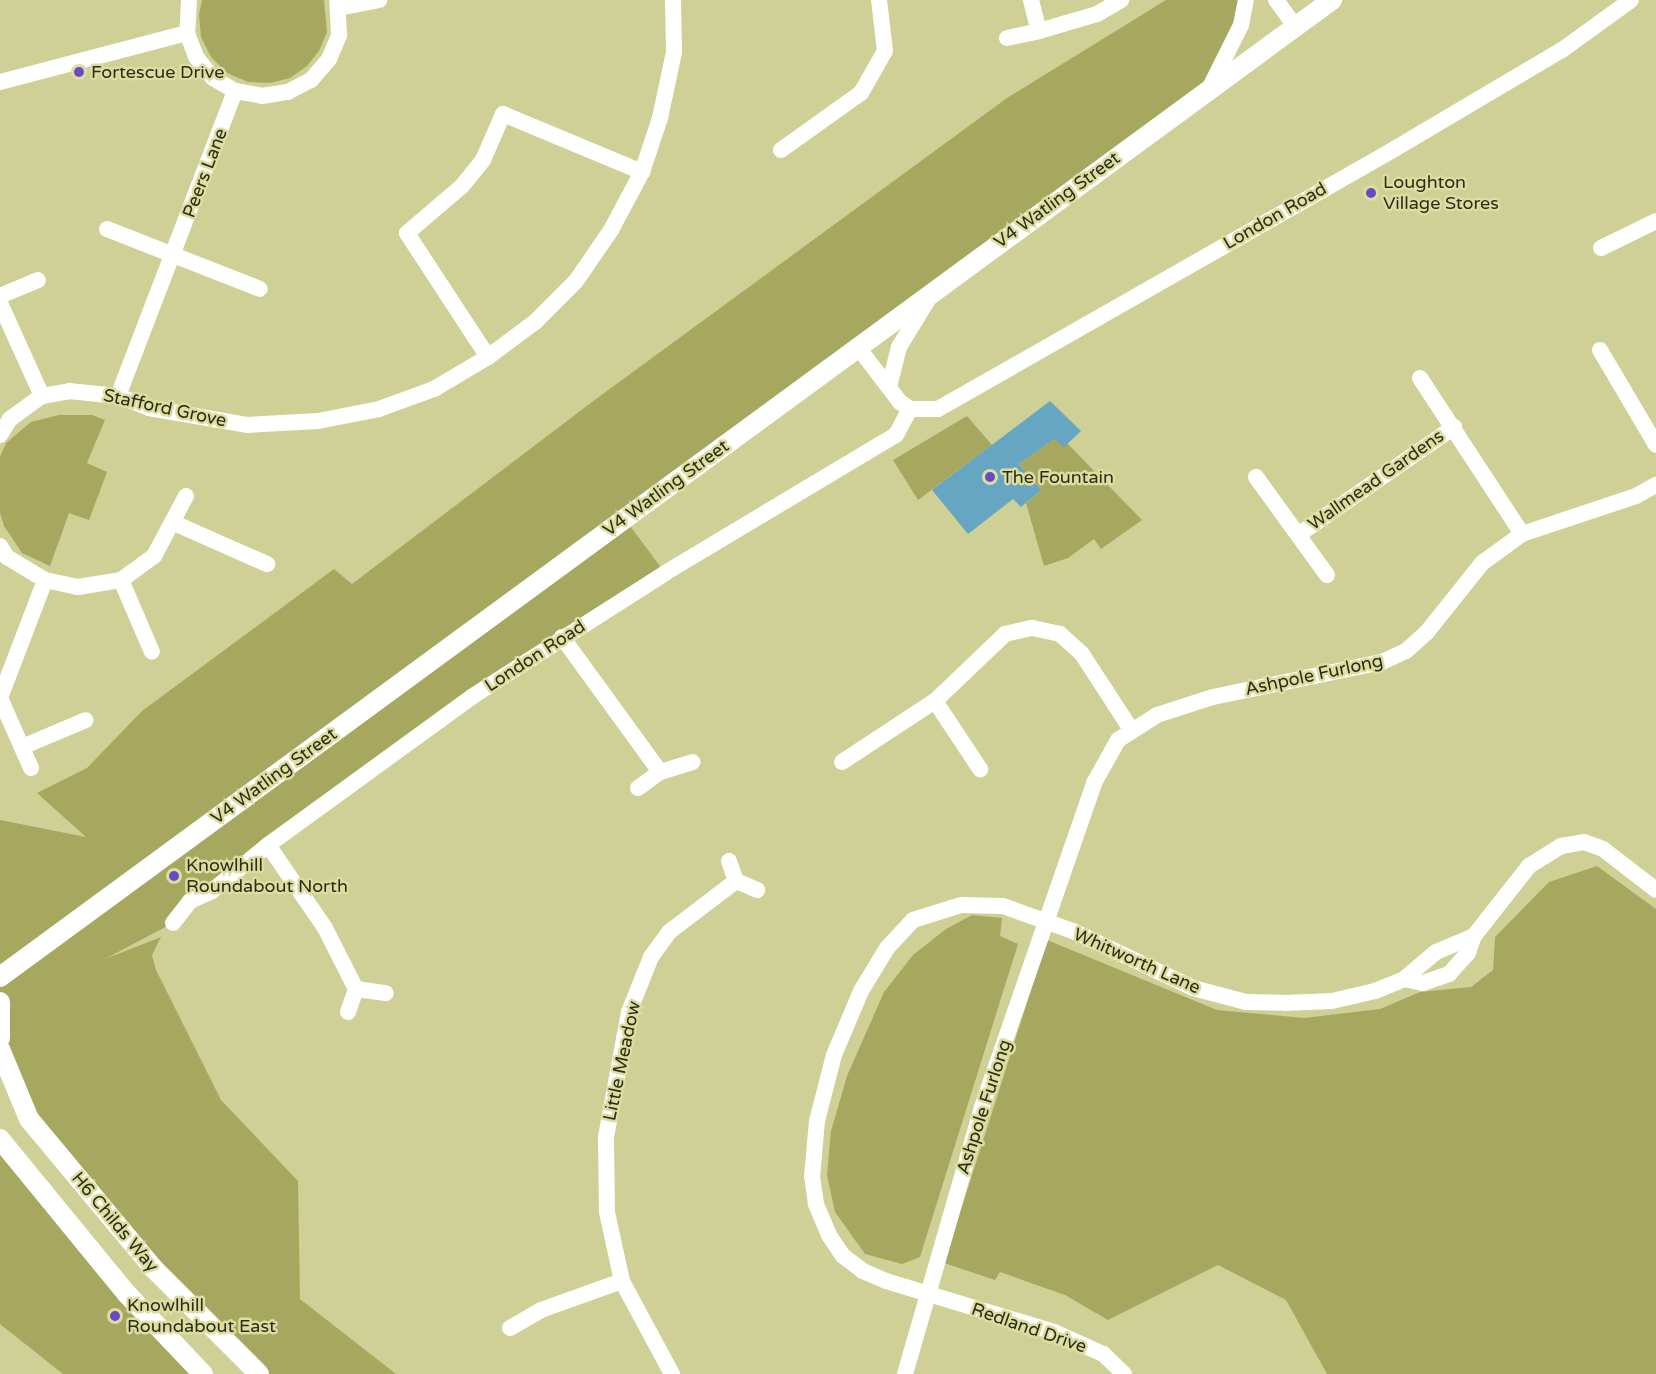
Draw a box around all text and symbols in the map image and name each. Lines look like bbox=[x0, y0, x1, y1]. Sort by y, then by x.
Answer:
place label: Fortescue Drive bbox=[91, 61, 224, 83]
marker: Fortescue Drive bbox=[72, 65, 86, 79]
street label: Peers Lane bbox=[178, 125, 232, 221]
street label: V4 Watling Street bbox=[990, 147, 1124, 253]
place label: Loughton Village Stores bbox=[1383, 172, 1499, 214]
street label: London Road bbox=[1220, 178, 1330, 254]
marker: Loughton Village Stores bbox=[1364, 186, 1378, 200]
street label: Stafford Grove bbox=[102, 384, 228, 432]
street label: Wallmead Gardens bbox=[1304, 425, 1448, 535]
street label: V4 Watling Street bbox=[599, 435, 733, 541]
place label: The Fountain bbox=[1002, 466, 1114, 488]
marker: The Fountain bbox=[983, 470, 997, 484]
street label: London Road bbox=[481, 616, 589, 696]
street label: Ashpole Furlong bbox=[1243, 650, 1385, 700]
street label: V4 Watling Street bbox=[207, 723, 341, 829]
place label: Knowlhill Roundabout North bbox=[186, 855, 348, 898]
marker: Knowlhill Roundabout North bbox=[167, 869, 181, 883]
street label: Whitworth Lane bbox=[1070, 923, 1204, 999]
street label: Little Meadow bbox=[599, 999, 645, 1123]
street label: Ashpole Furlong bbox=[952, 1037, 1016, 1177]
street label: H6 Childs Way bbox=[67, 1168, 163, 1276]
place label: Knowlhill Roundabout East bbox=[127, 1295, 276, 1338]
street label: Redland Drive bbox=[969, 1298, 1089, 1358]
marker: Knowlhill Roundabout East bbox=[108, 1309, 122, 1323]

